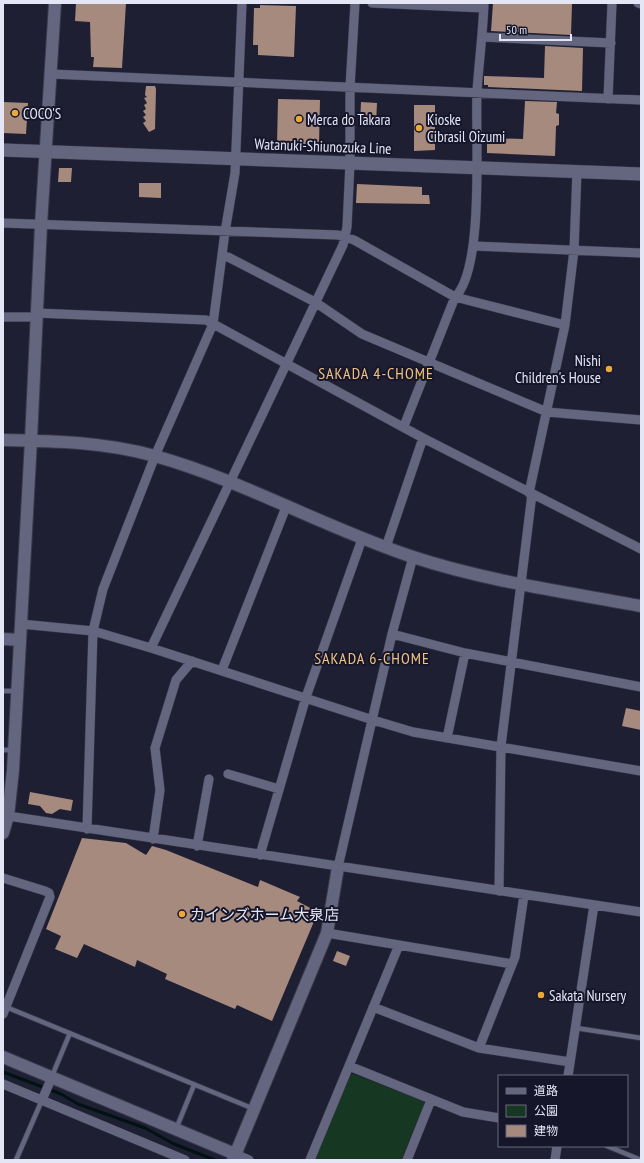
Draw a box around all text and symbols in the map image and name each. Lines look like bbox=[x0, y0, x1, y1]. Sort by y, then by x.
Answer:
scale bar bbox=[500, 16, 571, 42]
text: 50 m bbox=[506, 22, 527, 37]
place label: COCO'S bbox=[23, 104, 61, 123]
marker: COCO'S bbox=[10, 108, 20, 118]
place label: Merca do Takara bbox=[307, 110, 391, 129]
place label: Kioske Cibrasil Oizumi bbox=[427, 110, 505, 146]
marker: Merca do Takara bbox=[294, 114, 304, 124]
marker: Kioske Cibrasil Oizumi bbox=[414, 123, 424, 133]
street label: Watanuki-Shiunozuka Line bbox=[254, 134, 392, 158]
place label: Nishi Children's House bbox=[515, 351, 601, 387]
district label: SAKADA 4-CHOME bbox=[318, 363, 434, 383]
marker: Nishi Children's House bbox=[604, 364, 614, 374]
district label: SAKADA 6-CHOME bbox=[314, 648, 430, 668]
place label: カインズホーム大泉店 bbox=[190, 905, 339, 924]
marker: カインズホーム大泉店 bbox=[177, 909, 187, 919]
place label: Sakata Nursery bbox=[549, 986, 627, 1005]
marker: Sakata Nursery bbox=[536, 990, 546, 1000]
legend bbox=[498, 1075, 628, 1147]
text: 道路 bbox=[534, 1083, 558, 1098]
text: 公園 bbox=[534, 1103, 558, 1118]
text: 建物 bbox=[534, 1123, 558, 1138]

